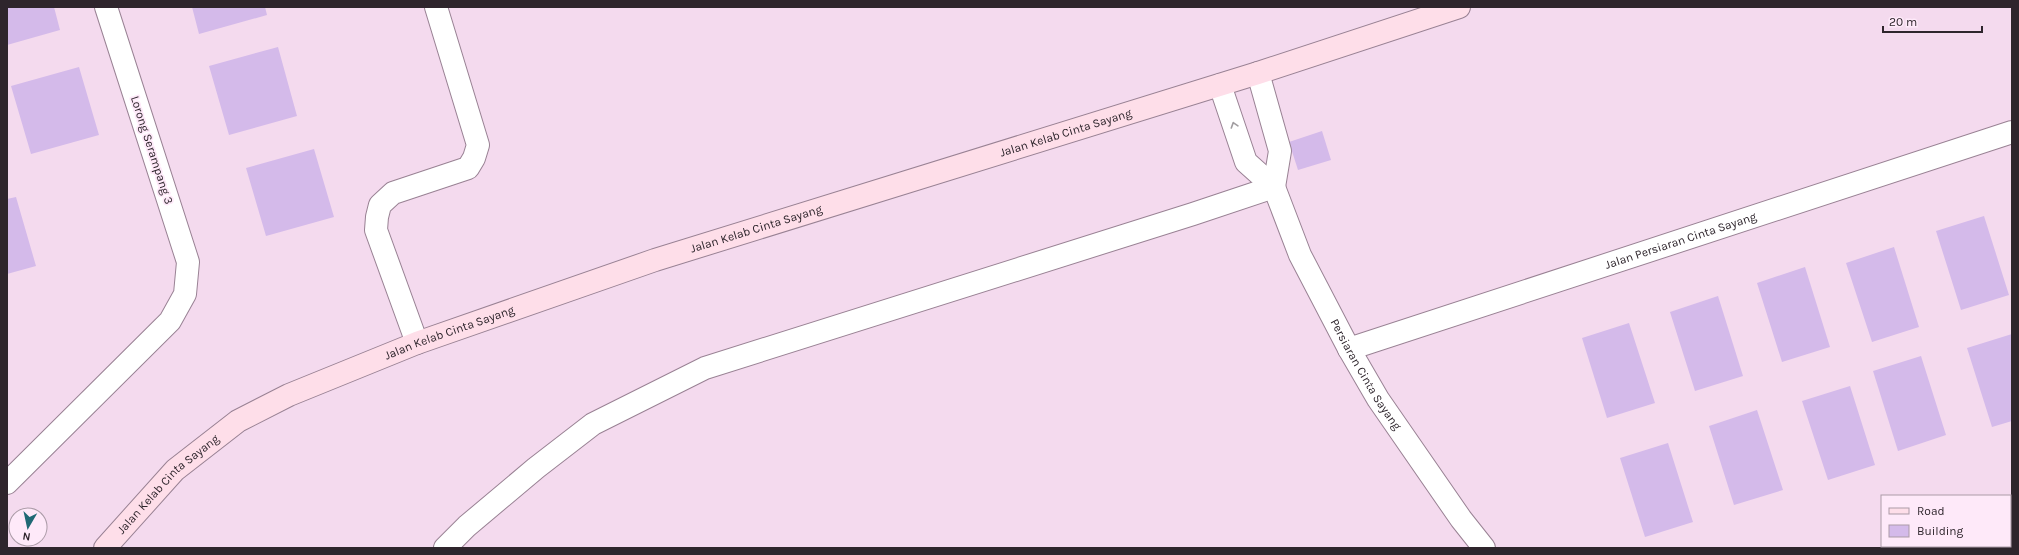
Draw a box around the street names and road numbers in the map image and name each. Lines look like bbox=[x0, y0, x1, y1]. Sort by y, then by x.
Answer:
street label: Lorong Serampang 3 bbox=[128, 94, 176, 206]
street label: Jalan Kelab Cinta Sayang bbox=[998, 106, 1133, 160]
street label: Jalan Kelab Cinta Sayang bbox=[689, 202, 824, 256]
street label: Jalan Persiaran Cinta Sayang bbox=[1603, 209, 1758, 272]
street label: Jalan Kelab Cinta Sayang bbox=[382, 303, 516, 363]
street label: Persiaran Cinta Sayang bbox=[1327, 316, 1404, 433]
street label: Jalan Kelab Cinta Sayang bbox=[114, 431, 222, 537]

